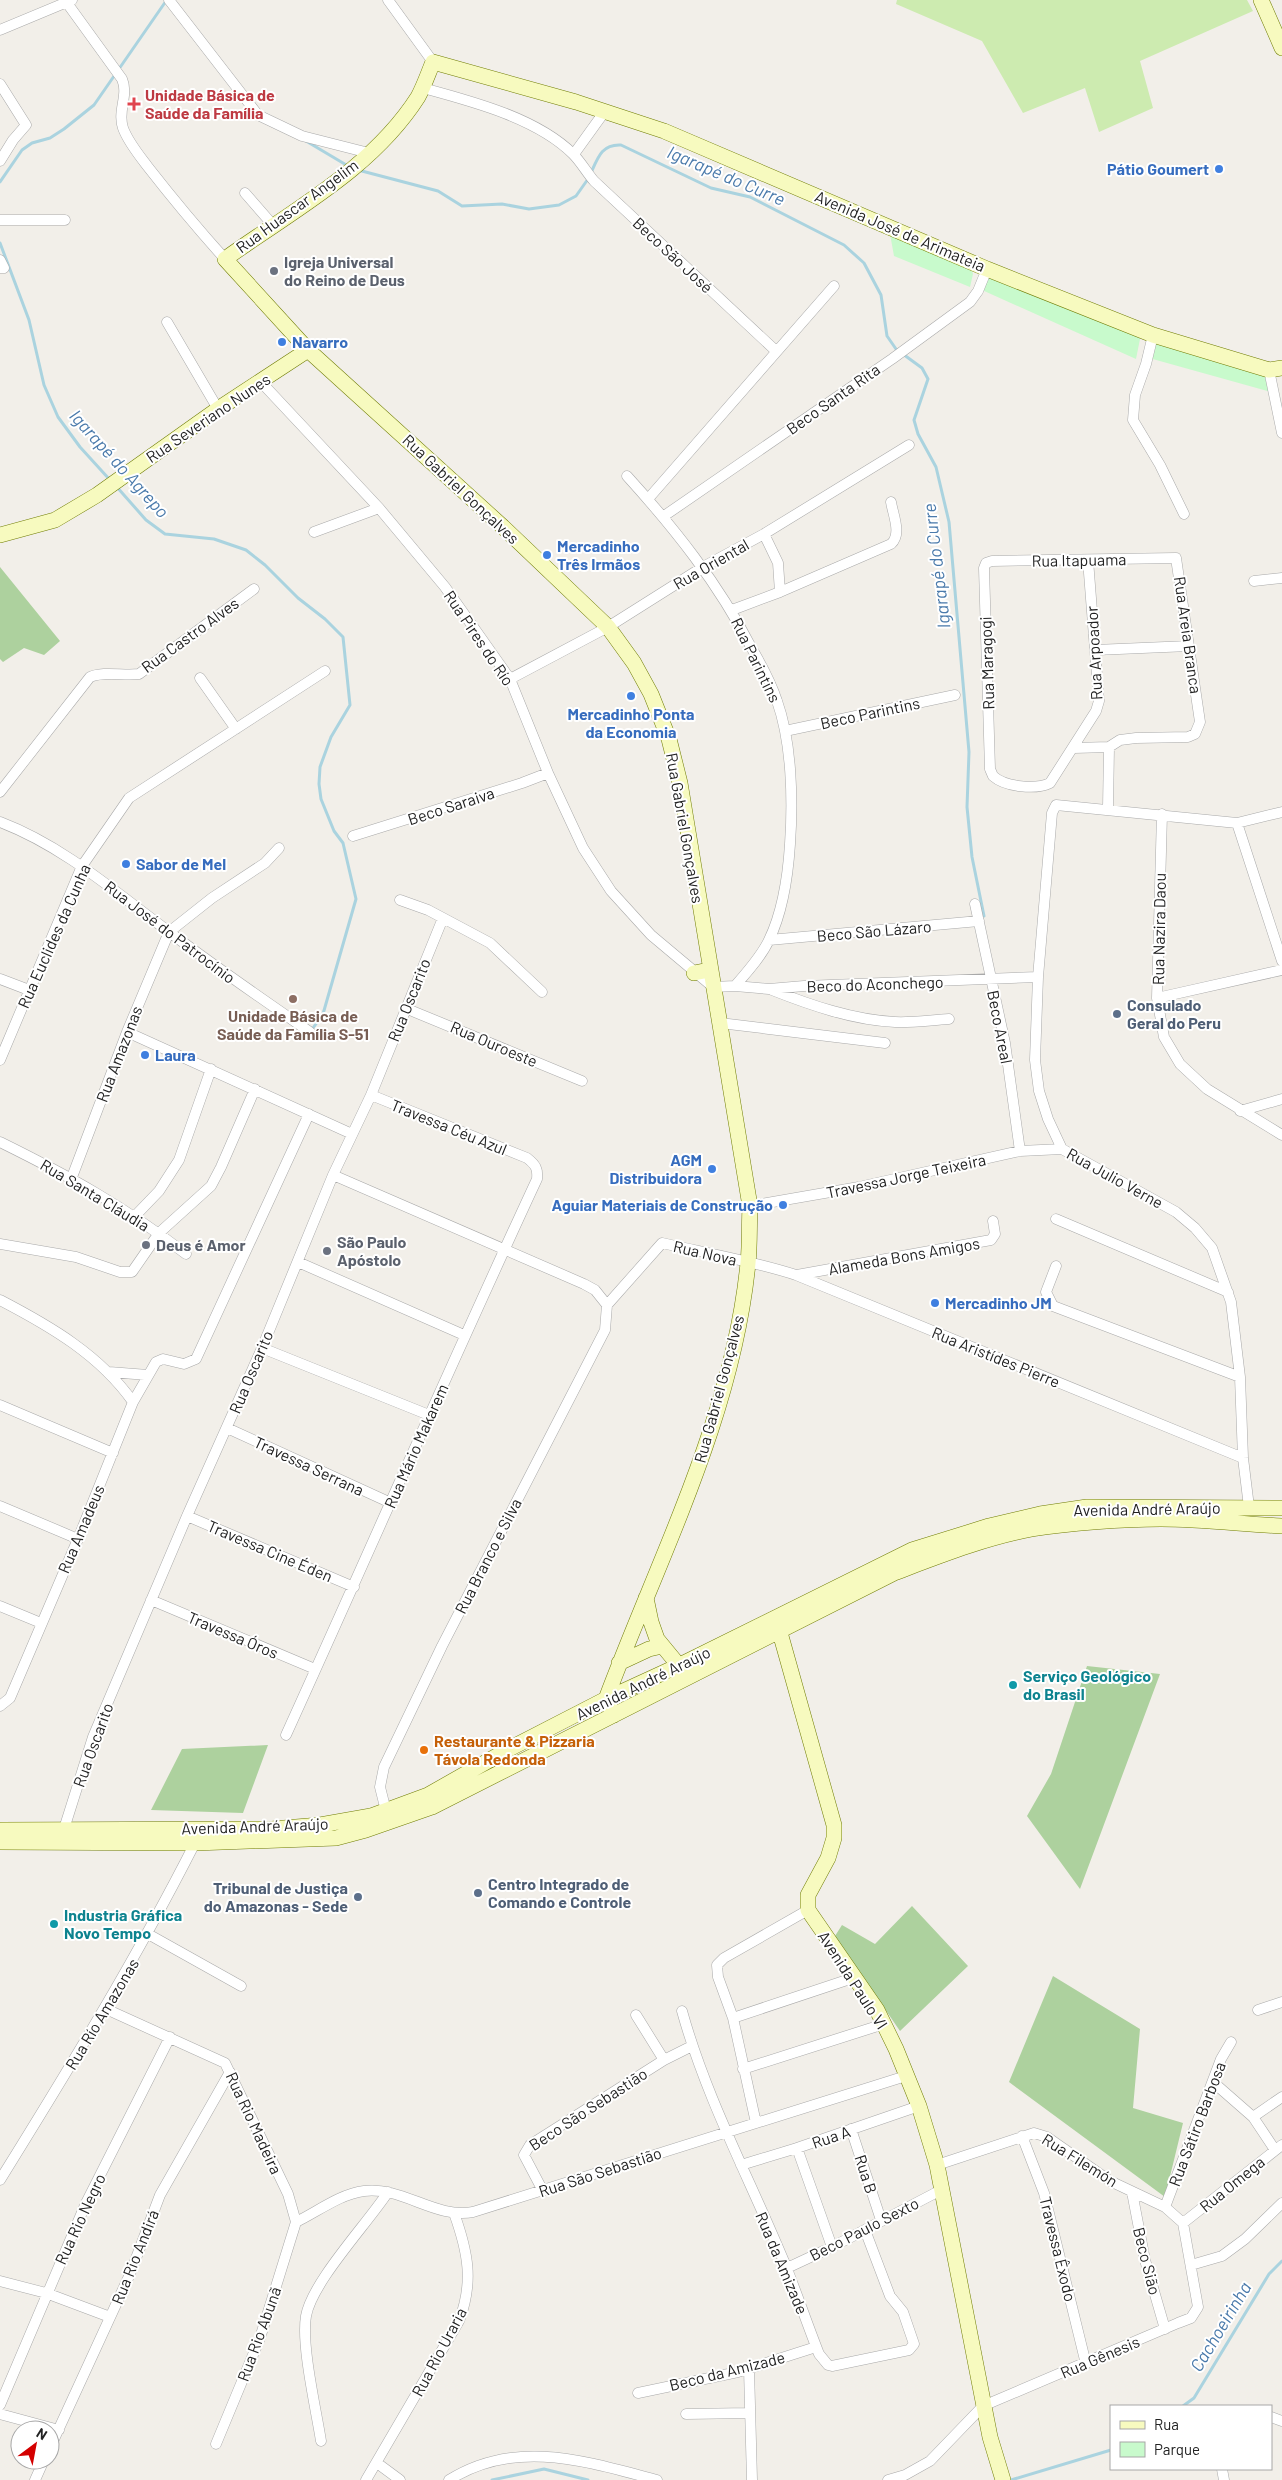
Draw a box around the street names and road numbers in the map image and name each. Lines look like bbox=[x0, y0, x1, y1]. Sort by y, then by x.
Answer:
street label: Rua Huascar Angelim bbox=[232, 155, 362, 256]
street label: Avenida José de Arimateia bbox=[812, 186, 988, 275]
street label: Beco São José bbox=[629, 213, 717, 296]
street label: Beco Santa Rita bbox=[782, 359, 883, 438]
street label: Rua Severiano Nunes bbox=[142, 369, 273, 466]
street label: Rua Gabriel Gonçalves bbox=[399, 430, 524, 548]
street label: Rua Oriental bbox=[669, 534, 752, 593]
street label: Rua Itapuama bbox=[1031, 549, 1127, 570]
street label: Rua Areia Branca bbox=[1171, 575, 1206, 695]
street label: Rua Pires do Río bbox=[441, 586, 518, 689]
street label: Rua Castro Alves bbox=[137, 593, 242, 676]
street label: Rua Arpoador bbox=[1082, 605, 1105, 701]
street label: Rua Parintins bbox=[728, 614, 785, 705]
street label: Rua Maragogi bbox=[975, 616, 998, 710]
street label: Beco Parintins bbox=[818, 693, 921, 732]
street label: Rua Gabriel Gonçalves bbox=[663, 751, 708, 905]
street label: Beco Saraiva bbox=[405, 783, 497, 828]
street label: Rua Euclides da Cunha bbox=[13, 861, 94, 1011]
street label: Rua Nazira Daou bbox=[1148, 873, 1169, 985]
street label: Rua José do Patrocínio bbox=[101, 876, 239, 987]
street label: Beco São Lázaro bbox=[816, 916, 932, 945]
street label: Rua Oscarito bbox=[383, 955, 434, 1044]
street label: Beco do Aconchego bbox=[806, 972, 944, 995]
street label: Beco Areal bbox=[984, 989, 1017, 1065]
street label: Rua Amazonas bbox=[92, 1003, 146, 1104]
street label: Rua Ouroeste bbox=[448, 1017, 541, 1070]
street label: Travessa Céu Azul bbox=[388, 1095, 510, 1158]
street label: Rua Julio Verne bbox=[1064, 1143, 1167, 1212]
street label: Travessa Jorge Teixeira bbox=[824, 1149, 987, 1202]
street label: Rua Santa Cláudia bbox=[37, 1154, 153, 1235]
street label: Alameda Bons Amigos bbox=[827, 1233, 981, 1278]
street label: Rua Nova bbox=[672, 1236, 739, 1269]
street label: Rua Gabriel Gonçalves bbox=[690, 1313, 747, 1465]
street label: Rua Aristídes Pierre bbox=[929, 1322, 1063, 1391]
street label: Rua Oscarito bbox=[225, 1328, 276, 1416]
street label: Rua Mário Makarem bbox=[380, 1381, 452, 1511]
street label: Travessa Serrana bbox=[251, 1432, 367, 1499]
street label: Rua Amadeus bbox=[53, 1482, 108, 1576]
street label: Rua Branco e Silva bbox=[450, 1495, 525, 1617]
street label: Avenida André Araújo bbox=[1073, 1498, 1221, 1519]
street label: Travessa Cine Éden bbox=[205, 1516, 336, 1585]
street label: Travessa Óros bbox=[185, 1607, 281, 1662]
street label: Avenida André Araújo bbox=[572, 1642, 713, 1723]
street label: Rua Oscarito bbox=[69, 1700, 117, 1789]
street label: Avenida André Araújo bbox=[181, 1813, 329, 1838]
street label: Avenida Paulo VI bbox=[815, 1927, 892, 2032]
street label: Rua Río Amazonas bbox=[61, 1955, 142, 2073]
street label: Rua Sátiro Barbosa bbox=[1164, 2059, 1229, 2189]
street label: Beco São Sebastião bbox=[525, 2063, 650, 2154]
street label: Rua Rio Madeira bbox=[223, 2069, 286, 2177]
street label: Rua A bbox=[809, 2121, 853, 2152]
street label: Rua Filemón bbox=[1039, 2129, 1122, 2190]
street label: Rua São Sebastião bbox=[536, 2143, 664, 2200]
street label: Rua B bbox=[851, 2152, 882, 2196]
street label: Rua Omega bbox=[1195, 2152, 1268, 2216]
street label: Rua Rio Negro bbox=[50, 2170, 109, 2267]
street label: Beco Paulo Sexto bbox=[806, 2193, 922, 2264]
street label: Travessa Êxodo bbox=[1036, 2194, 1081, 2303]
street label: Rua Rio Andirá bbox=[107, 2207, 162, 2307]
street label: Rua da Amizade bbox=[752, 2209, 813, 2317]
street label: Beco Sião bbox=[1130, 2225, 1165, 2297]
street label: Rua Rio Abunã bbox=[233, 2284, 284, 2384]
street label: Rua Rio Uraria bbox=[407, 2304, 470, 2399]
street label: Rua Gênesis bbox=[1057, 2331, 1142, 2382]
street label: Beco da Amizade bbox=[667, 2347, 787, 2394]

